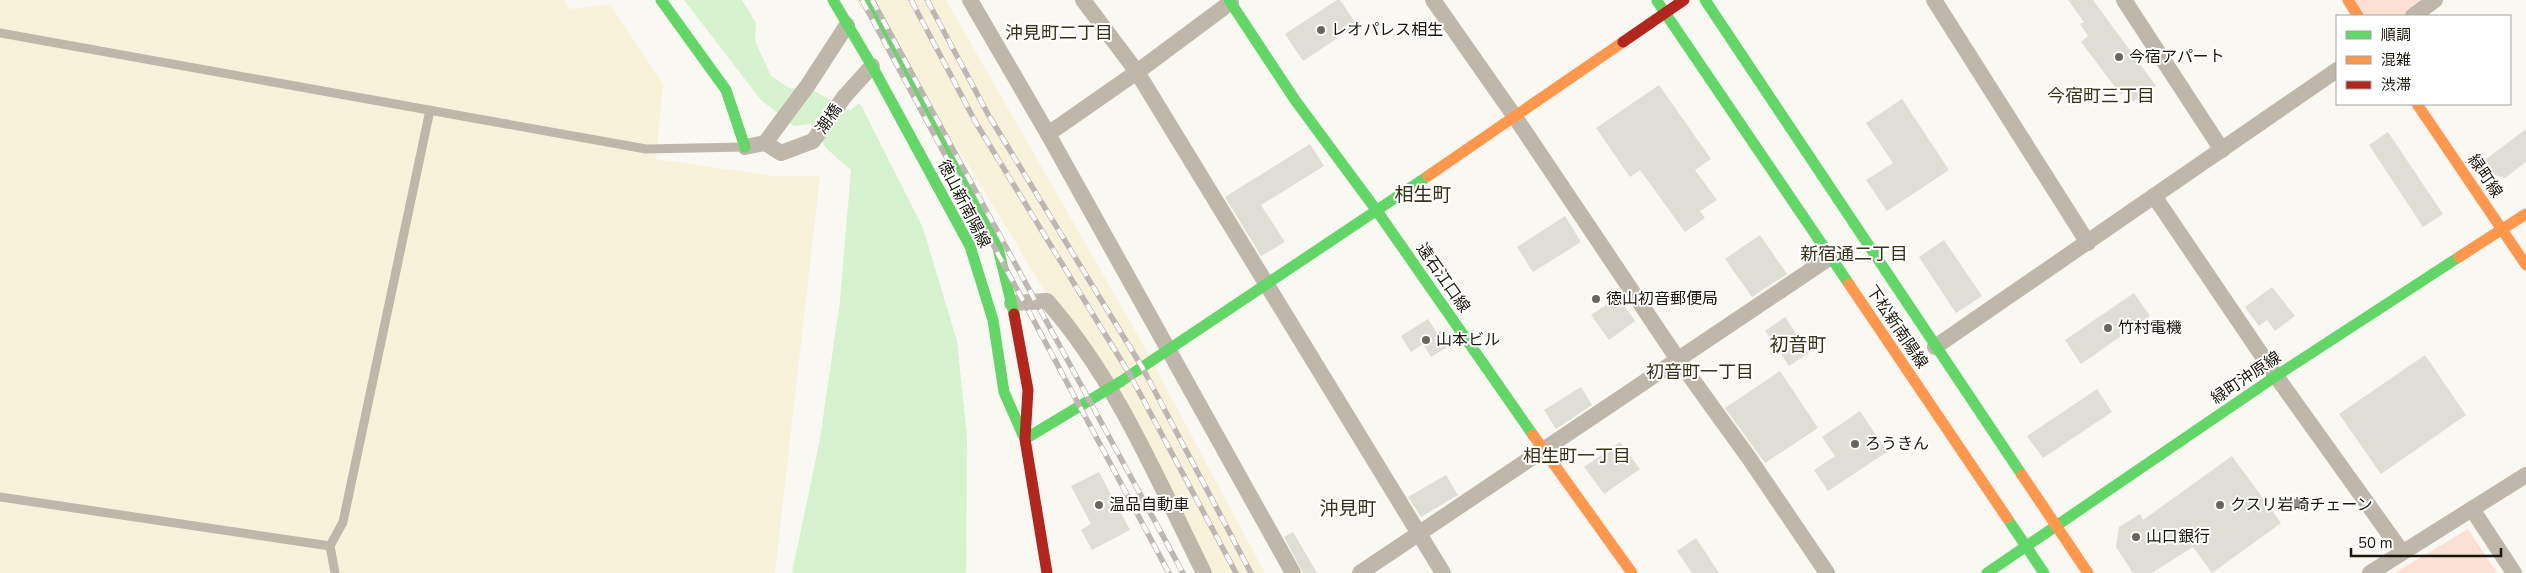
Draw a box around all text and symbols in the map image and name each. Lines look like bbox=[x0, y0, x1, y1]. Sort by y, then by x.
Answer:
legend bbox=[2336, 15, 2511, 105]
place label: レオパレス相生 bbox=[1331, 19, 1443, 41]
district label: 沖見町二丁目 bbox=[1005, 21, 1113, 45]
marker: レオパレス相生 bbox=[1315, 24, 1327, 36]
text: 順調 bbox=[2381, 25, 2411, 45]
place label: 今宿アパート bbox=[2129, 46, 2225, 68]
text: 混雑 bbox=[2381, 50, 2411, 70]
marker: 今宿アパート bbox=[2113, 51, 2125, 63]
text: 渋滞 bbox=[2381, 75, 2411, 95]
district label: 今宿町三丁目 bbox=[2047, 84, 2155, 108]
street label: 潮橋 bbox=[811, 100, 847, 138]
street label: 緑町線 bbox=[2462, 150, 2508, 202]
street label: 徳山新南陽線 bbox=[932, 156, 996, 252]
district label: 相生町 bbox=[1394, 182, 1452, 208]
street label: 遠石江口線 bbox=[1411, 239, 1475, 317]
district label: 新宿通二丁目 bbox=[1800, 242, 1908, 266]
street label: 下松新南陽線 bbox=[1861, 281, 1933, 373]
place label: 徳山初音郵便局 bbox=[1606, 288, 1718, 310]
marker: 徳山初音郵便局 bbox=[1590, 293, 1602, 305]
place label: 竹村電機 bbox=[2118, 317, 2182, 339]
marker: 竹村電機 bbox=[2102, 322, 2114, 334]
place label: 山本ビル bbox=[1436, 329, 1500, 351]
district label: 初音町 bbox=[1769, 332, 1827, 358]
marker: 山本ビル bbox=[1420, 334, 1432, 346]
street label: 緑町沖原線 bbox=[2207, 347, 2285, 409]
district label: 初音町一丁目 bbox=[1646, 360, 1754, 384]
place label: ろうきん bbox=[1865, 433, 1929, 455]
marker: ろうきん bbox=[1849, 438, 1861, 450]
district label: 相生町一丁目 bbox=[1523, 444, 1631, 468]
place label: 温品自動車 bbox=[1109, 494, 1189, 516]
place label: クスリ岩崎チェーン bbox=[2230, 494, 2373, 516]
district label: 沖見町 bbox=[1319, 496, 1377, 522]
marker: 温品自動車 bbox=[1093, 499, 1105, 511]
marker: クスリ岩崎チェーン bbox=[2214, 499, 2226, 511]
place label: 山口銀行 bbox=[2146, 526, 2210, 548]
scale bar bbox=[2351, 526, 2501, 558]
marker: 山口銀行 bbox=[2130, 531, 2142, 543]
text: 50 m bbox=[2358, 533, 2393, 553]

